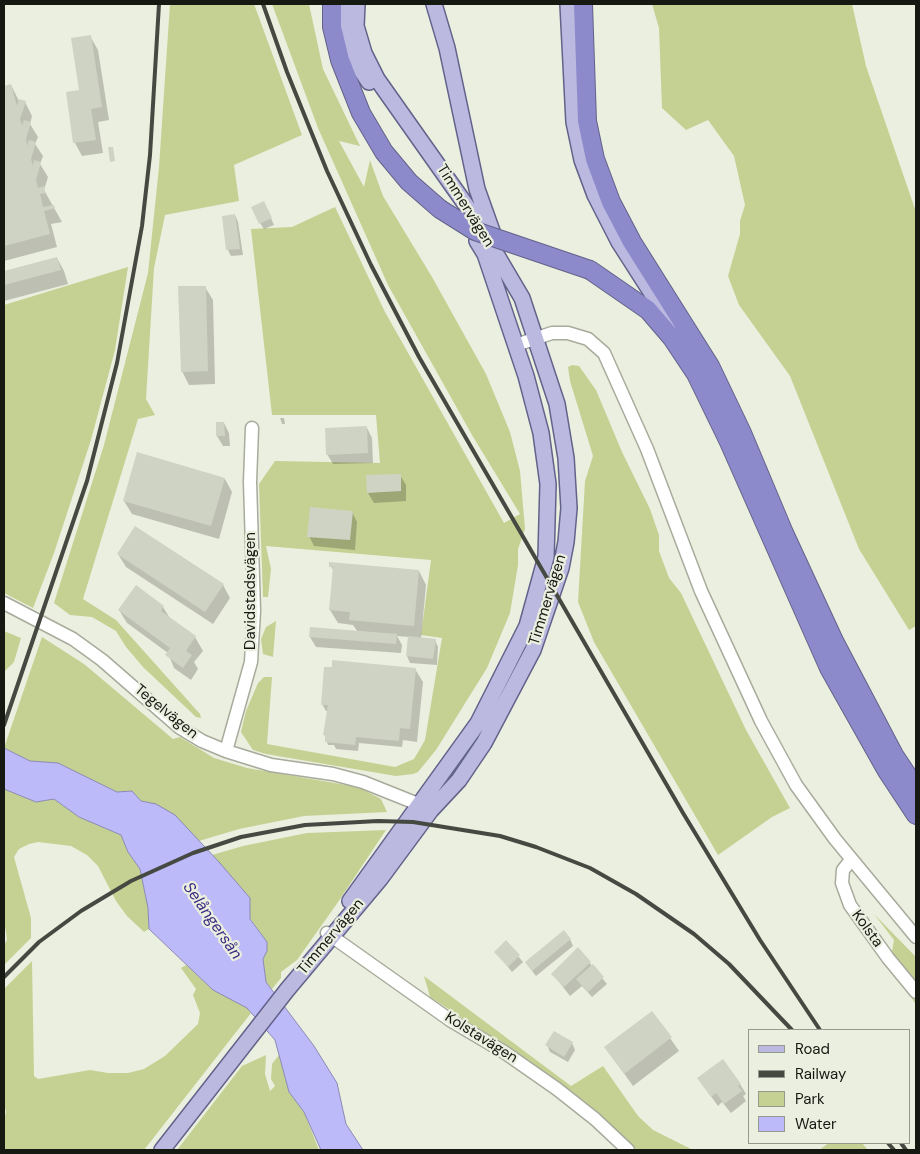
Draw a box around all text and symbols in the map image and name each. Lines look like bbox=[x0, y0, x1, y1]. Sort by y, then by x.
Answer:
street label: Timmervägen bbox=[433, 161, 497, 251]
street label: Davidstadsvägen bbox=[242, 532, 260, 650]
street label: Timmervägen bbox=[526, 553, 570, 647]
street label: Tegelvägen bbox=[131, 681, 201, 743]
water label: Selångersån bbox=[178, 879, 246, 963]
street label: Timmervägen bbox=[294, 895, 368, 979]
street label: Kolsta bbox=[847, 907, 887, 951]
street label: Kolstavägen bbox=[441, 1009, 521, 1067]
legend bbox=[748, 1029, 910, 1144]
text: Road bbox=[795, 1039, 830, 1059]
text: Railway bbox=[795, 1064, 846, 1084]
text: Park bbox=[795, 1089, 825, 1109]
text: Water bbox=[795, 1114, 836, 1134]

